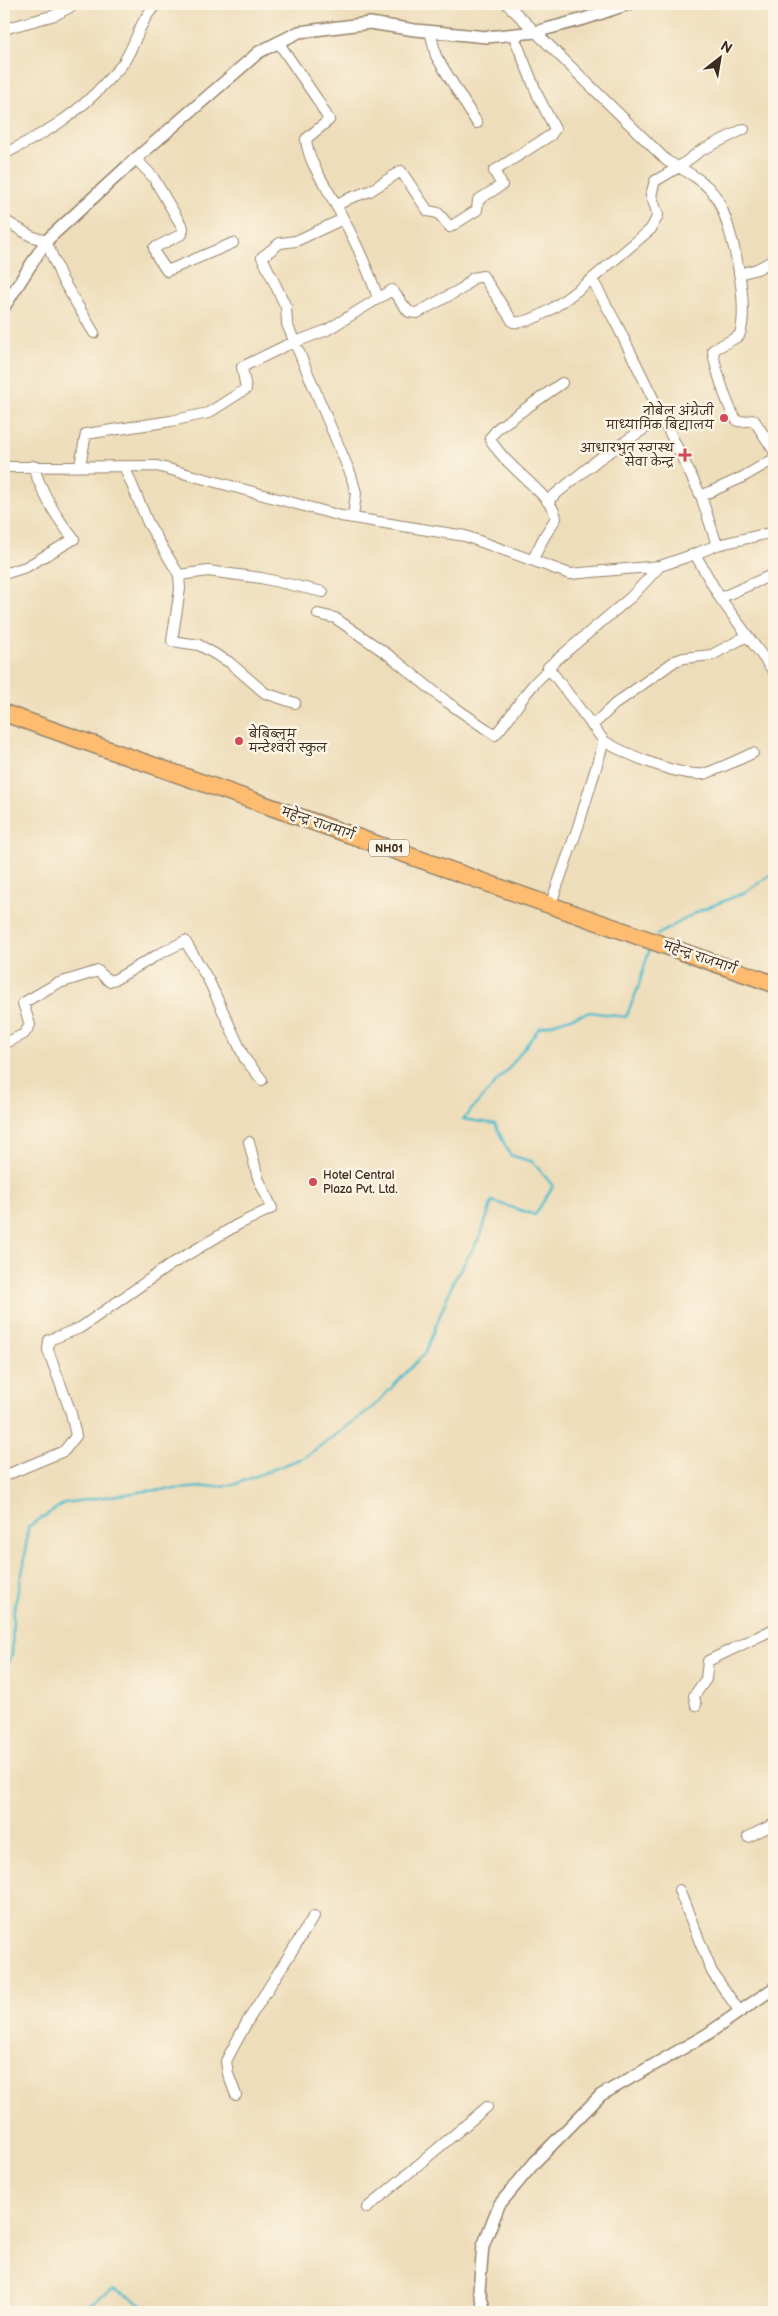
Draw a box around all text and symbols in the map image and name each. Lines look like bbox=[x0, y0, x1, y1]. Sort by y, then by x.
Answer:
north arrow bbox=[696, 32, 746, 82]
text: N bbox=[718, 37, 735, 57]
place label: नोबेल अंग्रेजी माध्यामिक बिद्यालय bbox=[605, 400, 715, 433]
marker: नोबेल अंग्रेजी माध्यामिक बिद्यालय bbox=[718, 412, 730, 424]
place label: आधारभुत स्वास्थ सेवा केन्द्र bbox=[580, 441, 675, 470]
marker: आधारभुत स्वास्थ सेवा केन्द्र bbox=[678, 448, 692, 462]
place label: बेबिब्लुम मन्टेश्वरी स्कुल bbox=[248, 723, 328, 756]
marker: बेबिब्लुम मन्टेश्वरी स्कुल bbox=[233, 735, 245, 747]
street label: महेन्द्र राजमार्ग bbox=[279, 800, 359, 844]
road number: NH01 bbox=[369, 840, 409, 856]
street label: महेन्द्र राजमार्ग bbox=[661, 934, 741, 978]
place label: Hotel Central Plaza Pvt. Ltd. bbox=[323, 1168, 398, 1197]
marker: Hotel Central Plaza Pvt. Ltd. bbox=[307, 1176, 319, 1188]

